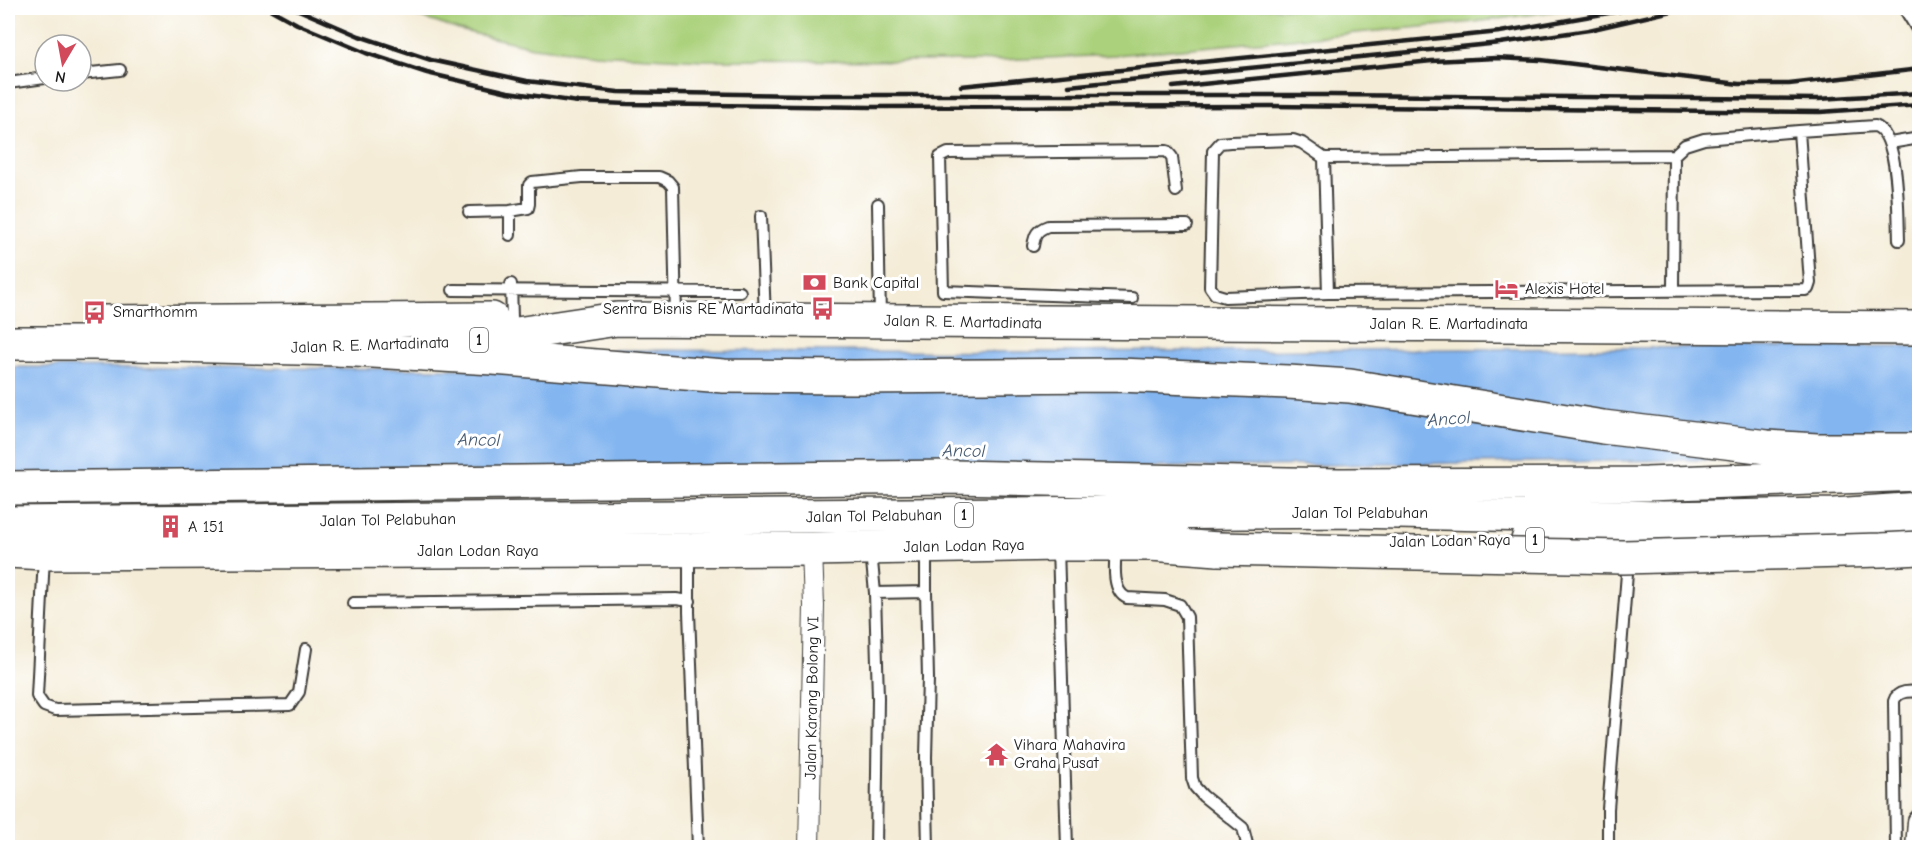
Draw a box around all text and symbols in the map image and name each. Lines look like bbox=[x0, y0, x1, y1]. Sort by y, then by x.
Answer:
north arrow bbox=[33, 33, 93, 93]
text: N bbox=[54, 67, 67, 87]
bank icon: Bank Capital bbox=[802, 270, 828, 296]
place label: Bank Capital bbox=[833, 274, 919, 292]
hotel icon: Alexis Hotel bbox=[1494, 276, 1520, 302]
place label: Alexis Hotel bbox=[1525, 280, 1605, 298]
bus stop icon: Sentra Bisnis RE Martadinata bbox=[809, 296, 835, 322]
bus stop icon: Smarthomm bbox=[82, 299, 108, 325]
place label: Sentra Bisnis RE Martadinata bbox=[603, 300, 804, 318]
place label: Smarthomm bbox=[113, 303, 198, 321]
street label: Jalan R. E. Martadinata bbox=[884, 312, 1042, 332]
street label: Jalan R. E. Martadinata bbox=[1370, 315, 1528, 333]
road number: 1 bbox=[470, 328, 488, 352]
street label: Jalan R. E. Martadinata bbox=[291, 333, 449, 357]
water label: Ancol bbox=[1426, 407, 1472, 431]
water label: Ancol bbox=[456, 429, 502, 451]
water label: Ancol bbox=[941, 440, 987, 462]
road number: 1 bbox=[955, 503, 973, 527]
street label: Jalan Tol Pelabuhan bbox=[1292, 504, 1428, 522]
street label: Jalan Tol Pelabuhan bbox=[806, 506, 942, 526]
street label: Jalan Tol Pelabuhan bbox=[320, 510, 456, 530]
building icon: A 151 bbox=[157, 514, 183, 540]
place label: A 151 bbox=[188, 518, 224, 536]
road number: 1 bbox=[1526, 528, 1544, 552]
street label: Jalan Lodan Raya bbox=[1389, 531, 1511, 551]
street label: Jalan Lodan Raya bbox=[903, 536, 1025, 556]
street label: Jalan Lodan Raya bbox=[417, 542, 539, 560]
street label: Jalan Karang Bolong VI bbox=[802, 616, 822, 780]
place label: Vihara Mahavira Graha Pusat bbox=[1014, 736, 1126, 772]
temple icon: Vihara Mahavira Graha Pusat bbox=[983, 741, 1009, 767]

